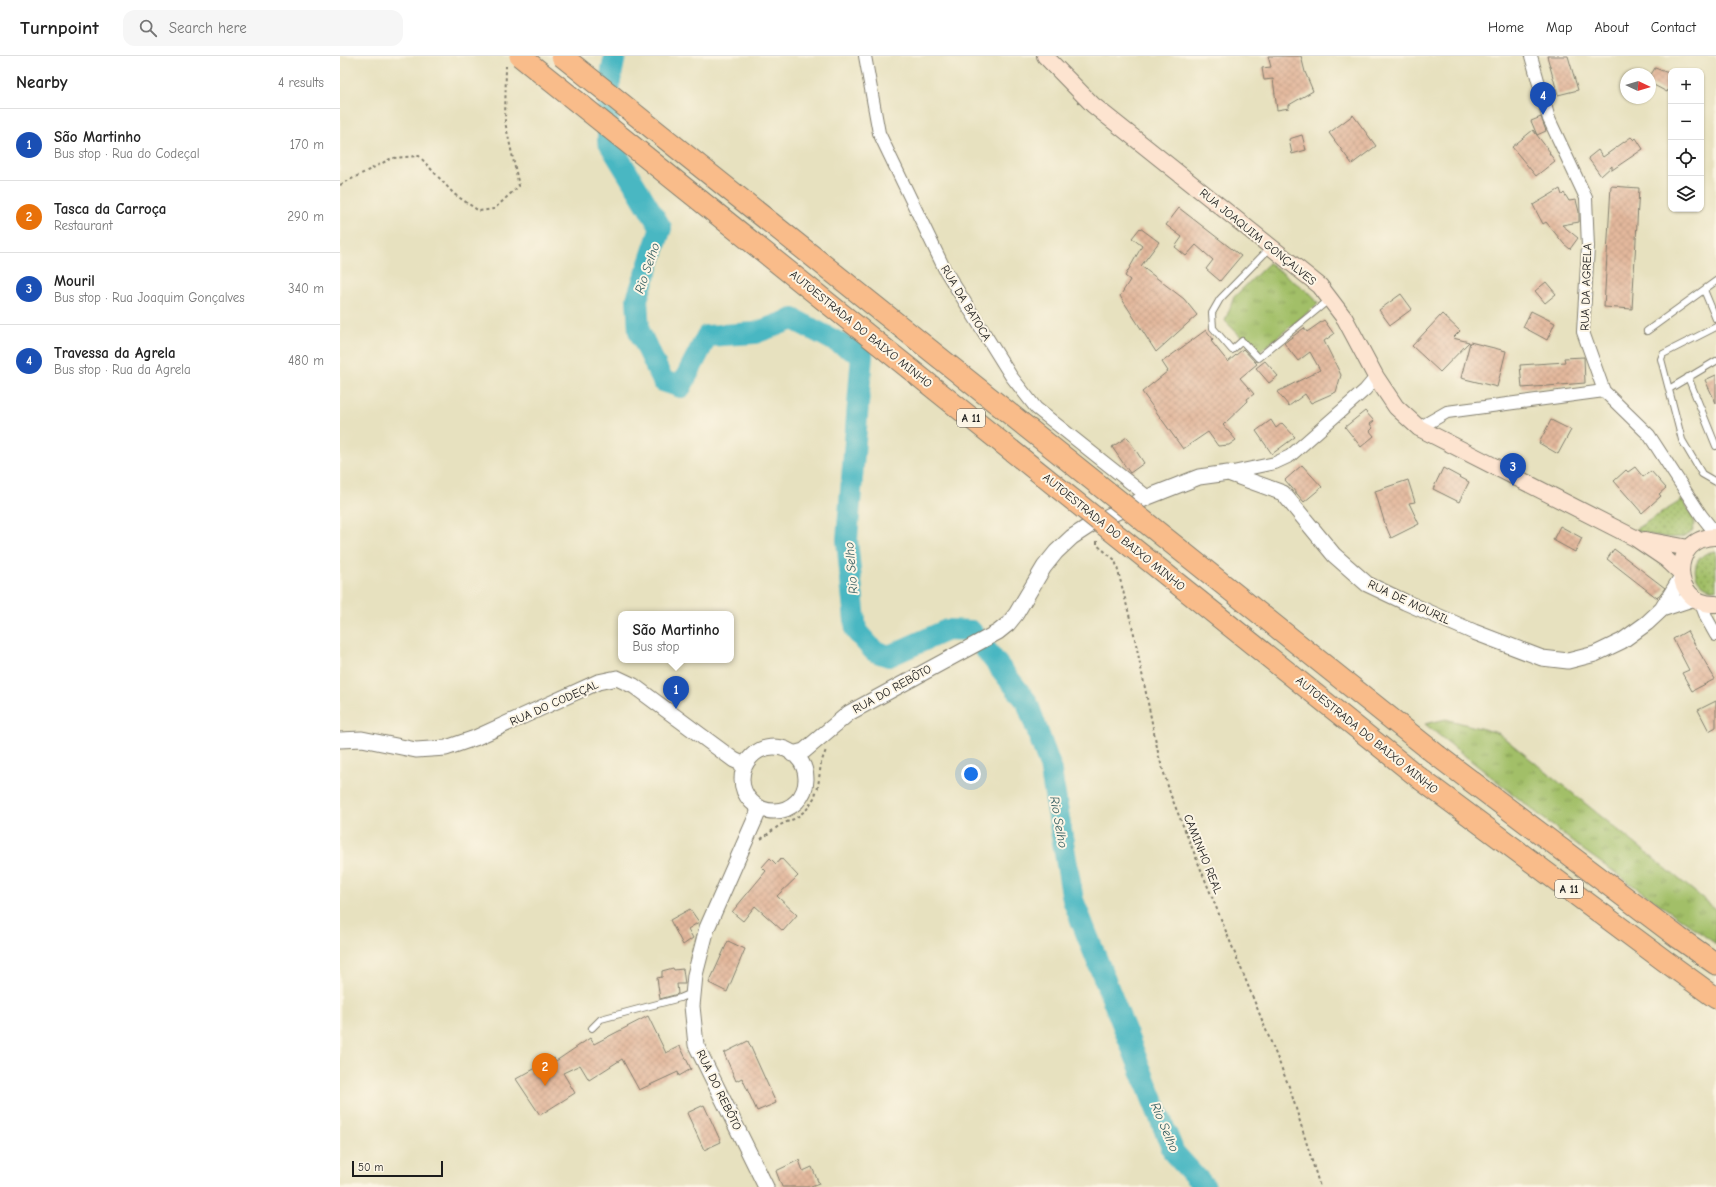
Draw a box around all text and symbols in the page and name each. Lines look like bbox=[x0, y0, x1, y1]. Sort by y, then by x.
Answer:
search box bbox=[123, 10, 403, 46]
text: Turnpoint bbox=[20, 17, 99, 39]
icon: search bbox=[137, 17, 159, 39]
text: Search here bbox=[169, 19, 247, 37]
text: Home bbox=[1488, 19, 1524, 36]
text: Map bbox=[1546, 19, 1572, 36]
text: About bbox=[1594, 19, 1629, 36]
text: Contact bbox=[1651, 19, 1696, 36]
north arrow bbox=[1620, 68, 1656, 104]
map controls bbox=[1668, 68, 1704, 212]
button: + bbox=[1668, 68, 1704, 104]
text: Nearby bbox=[16, 73, 67, 92]
text: 4 results bbox=[278, 75, 324, 90]
pin: 4 bbox=[1530, 82, 1556, 115]
button: − bbox=[1668, 104, 1704, 140]
text: São Martinho bbox=[54, 128, 141, 146]
text: 1 bbox=[26, 137, 32, 152]
text: 170 m bbox=[290, 137, 324, 152]
button: locate bbox=[1668, 140, 1704, 176]
text: Bus stop · Rua do Codeçal bbox=[54, 146, 200, 161]
button: layers bbox=[1668, 176, 1704, 212]
street label: RUA JOAQUIM GONÇALVES bbox=[1197, 186, 1319, 289]
text: Tasca da Carroça bbox=[54, 200, 166, 218]
text: 2 bbox=[26, 209, 32, 224]
text: 290 m bbox=[287, 209, 324, 224]
text: Restaurant bbox=[54, 218, 113, 233]
water label: Rio Selho bbox=[631, 241, 663, 295]
street label: RUA DA AGRELA bbox=[1577, 243, 1595, 331]
street label: RUA DA BATOCA bbox=[938, 263, 994, 343]
street label: AUTOESTRADA DO BAIXO MINHO bbox=[787, 267, 935, 391]
text: Mouril bbox=[54, 272, 95, 290]
text: 3 bbox=[26, 281, 32, 296]
text: 340 m bbox=[288, 281, 324, 296]
text: Bus stop · Rua Joaquim Gonçalves bbox=[54, 290, 245, 305]
text: Travessa da Agrela bbox=[54, 344, 176, 362]
text: 4 bbox=[26, 353, 32, 368]
text: 480 m bbox=[288, 353, 324, 368]
text: Bus stop · Rua da Agrela bbox=[54, 362, 191, 377]
road number: A 11 bbox=[957, 409, 985, 427]
pin: 3 bbox=[1500, 453, 1526, 486]
street label: AUTOESTRADA DO BAIXO MINHO bbox=[1040, 470, 1188, 594]
water label: Rio Selho bbox=[841, 541, 861, 595]
street label: RUA DE MOURIL bbox=[1366, 577, 1452, 627]
popup bbox=[618, 611, 734, 663]
text: São Martinho bbox=[632, 621, 720, 639]
text: Bus stop bbox=[632, 639, 679, 654]
street label: RUA DO REBÔTO bbox=[850, 661, 934, 716]
street label: AUTOESTRADA DO BAIXO MINHO bbox=[1293, 673, 1441, 797]
pin: 1 bbox=[663, 676, 689, 709]
street label: RUA DO CODEÇAL bbox=[507, 677, 601, 729]
your location bbox=[961, 764, 981, 784]
water label: Rio Selho bbox=[1047, 795, 1071, 849]
street label: CAMINHO REAL bbox=[1181, 812, 1225, 896]
road number: A 11 bbox=[1555, 880, 1583, 898]
street label: RUA DO REBÔTO bbox=[693, 1047, 745, 1133]
pin: 2 bbox=[532, 1053, 558, 1086]
water label: Rio Selho bbox=[1148, 1100, 1182, 1154]
scale bar bbox=[352, 1159, 443, 1178]
text: 50 m bbox=[358, 1161, 383, 1174]

